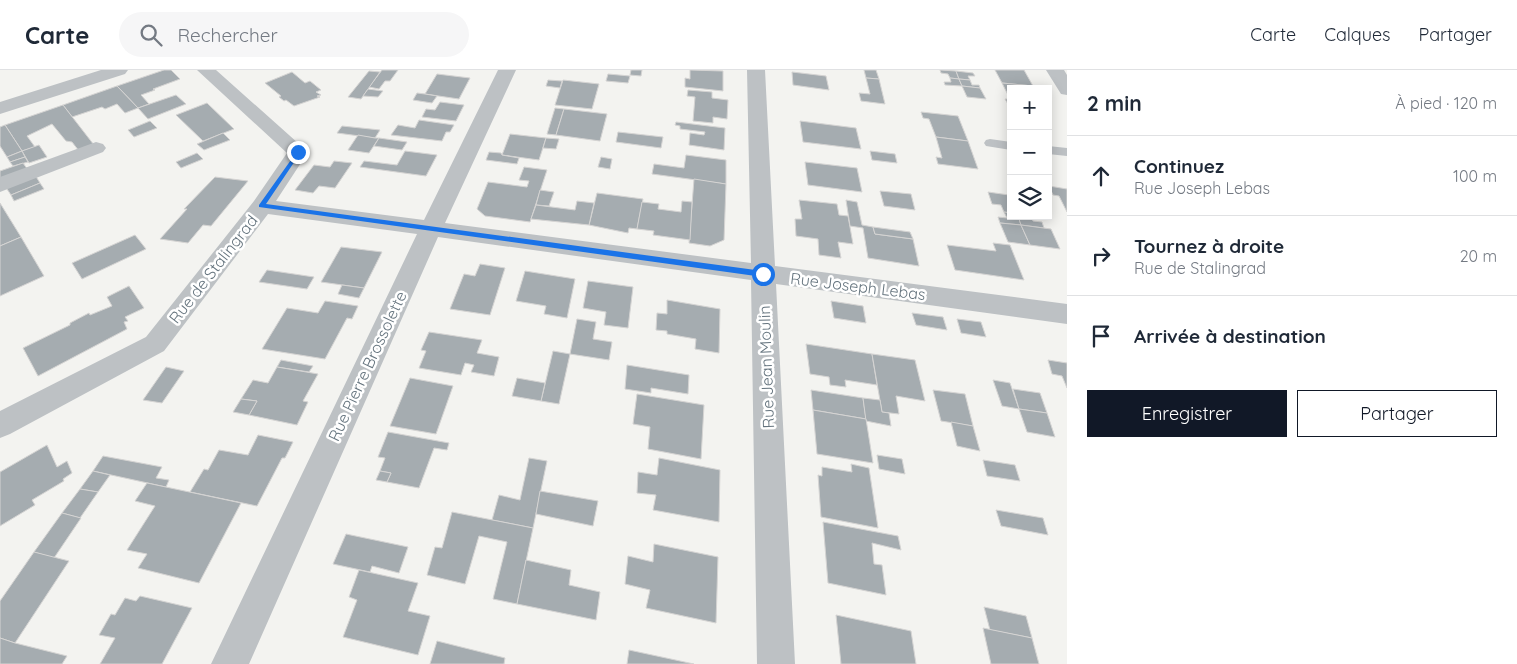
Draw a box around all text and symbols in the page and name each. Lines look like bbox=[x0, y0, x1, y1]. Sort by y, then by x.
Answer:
search box bbox=[119, 12, 469, 57]
text: Carte bbox=[25, 20, 89, 50]
icon: search bbox=[137, 21, 165, 49]
text: Rechercher bbox=[177, 23, 278, 47]
text: Carte bbox=[1250, 23, 1296, 46]
text: Calques bbox=[1324, 23, 1391, 46]
text: Partager bbox=[1419, 23, 1492, 46]
map controls bbox=[1007, 85, 1052, 220]
button: + bbox=[1007, 85, 1052, 130]
text: 2 min bbox=[1087, 90, 1142, 116]
text: À pied · 120 m bbox=[1395, 93, 1497, 113]
button: − bbox=[1007, 130, 1052, 175]
route end bbox=[287, 141, 310, 164]
text: Continuez bbox=[1134, 154, 1224, 178]
icon: ahead bbox=[1087, 162, 1115, 190]
text: 100 m bbox=[1453, 166, 1497, 186]
button: layers bbox=[1007, 175, 1052, 220]
text: Rue Joseph Lebas bbox=[1134, 178, 1270, 198]
street label: Rue de Stalingrad bbox=[164, 211, 262, 327]
text: Tournez à droite bbox=[1134, 234, 1284, 258]
icon: right bbox=[1087, 242, 1115, 270]
text: 20 m bbox=[1460, 246, 1497, 266]
text: Rue de Stalingrad bbox=[1134, 258, 1266, 278]
route start bbox=[752, 263, 775, 286]
street label: Rue Joseph Lebas bbox=[789, 268, 927, 304]
street label: Rue Pierre Brossolette bbox=[323, 288, 411, 444]
street label: Rue Jean Moulin bbox=[754, 305, 778, 429]
icon: arrive bbox=[1087, 322, 1115, 350]
text: Arrivée à destination bbox=[1134, 324, 1326, 348]
button: Enregistrer bbox=[1087, 390, 1287, 437]
button: Partager bbox=[1297, 390, 1497, 437]

